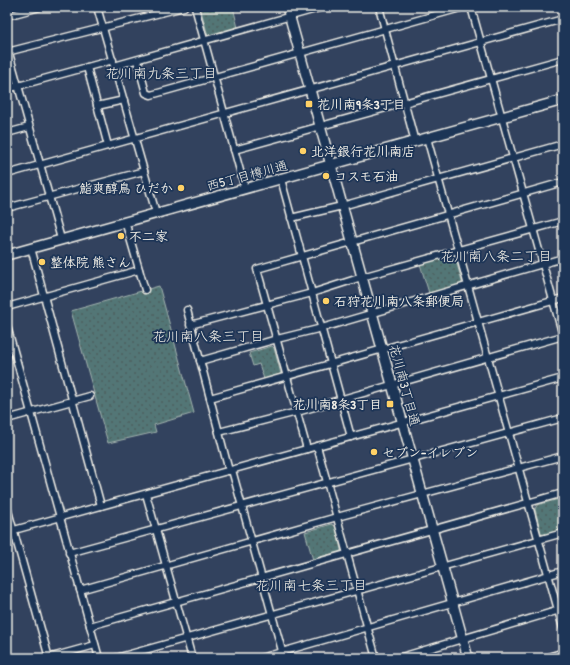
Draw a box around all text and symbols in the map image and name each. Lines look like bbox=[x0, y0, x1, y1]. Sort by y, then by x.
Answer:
district label: 花川南九条三丁目 bbox=[105, 63, 217, 82]
place label: 花川南9条3丁目 bbox=[317, 95, 406, 113]
marker: 花川南9条3丁目 bbox=[304, 99, 314, 109]
place label: 北洋銀行花川南店 bbox=[311, 142, 415, 160]
marker: 北洋銀行花川南店 bbox=[298, 146, 308, 156]
street label: 西5丁目樽川通 bbox=[204, 156, 290, 194]
place label: コスモ石油 bbox=[334, 167, 398, 185]
marker: コスモ石油 bbox=[321, 171, 331, 181]
place label: 鮨爽醇鳥 ひだか bbox=[79, 179, 173, 197]
marker: 鮨爽醇鳥 ひだか bbox=[176, 183, 186, 193]
place label: 不二家 bbox=[129, 227, 168, 245]
marker: 不二家 bbox=[116, 231, 126, 241]
district label: 花川南八条二丁目 bbox=[440, 246, 552, 265]
place label: 整体院 熊さん bbox=[50, 253, 131, 271]
marker: 整体院 熊さん bbox=[37, 257, 47, 267]
place label: 石狩花川南八条郵便局 bbox=[334, 292, 464, 310]
marker: 石狩花川南八条郵便局 bbox=[321, 296, 331, 306]
district label: 花川南八条三丁目 bbox=[152, 326, 264, 345]
street label: 花川南3丁目通 bbox=[385, 342, 425, 428]
place label: 花川南8条3丁目 bbox=[293, 395, 382, 413]
marker: 花川南8条3丁目 bbox=[385, 399, 395, 409]
place label: セブン-イレブン bbox=[382, 443, 478, 461]
marker: セブン-イレブン bbox=[369, 447, 379, 457]
district label: 花川南七条三丁目 bbox=[255, 575, 367, 594]

